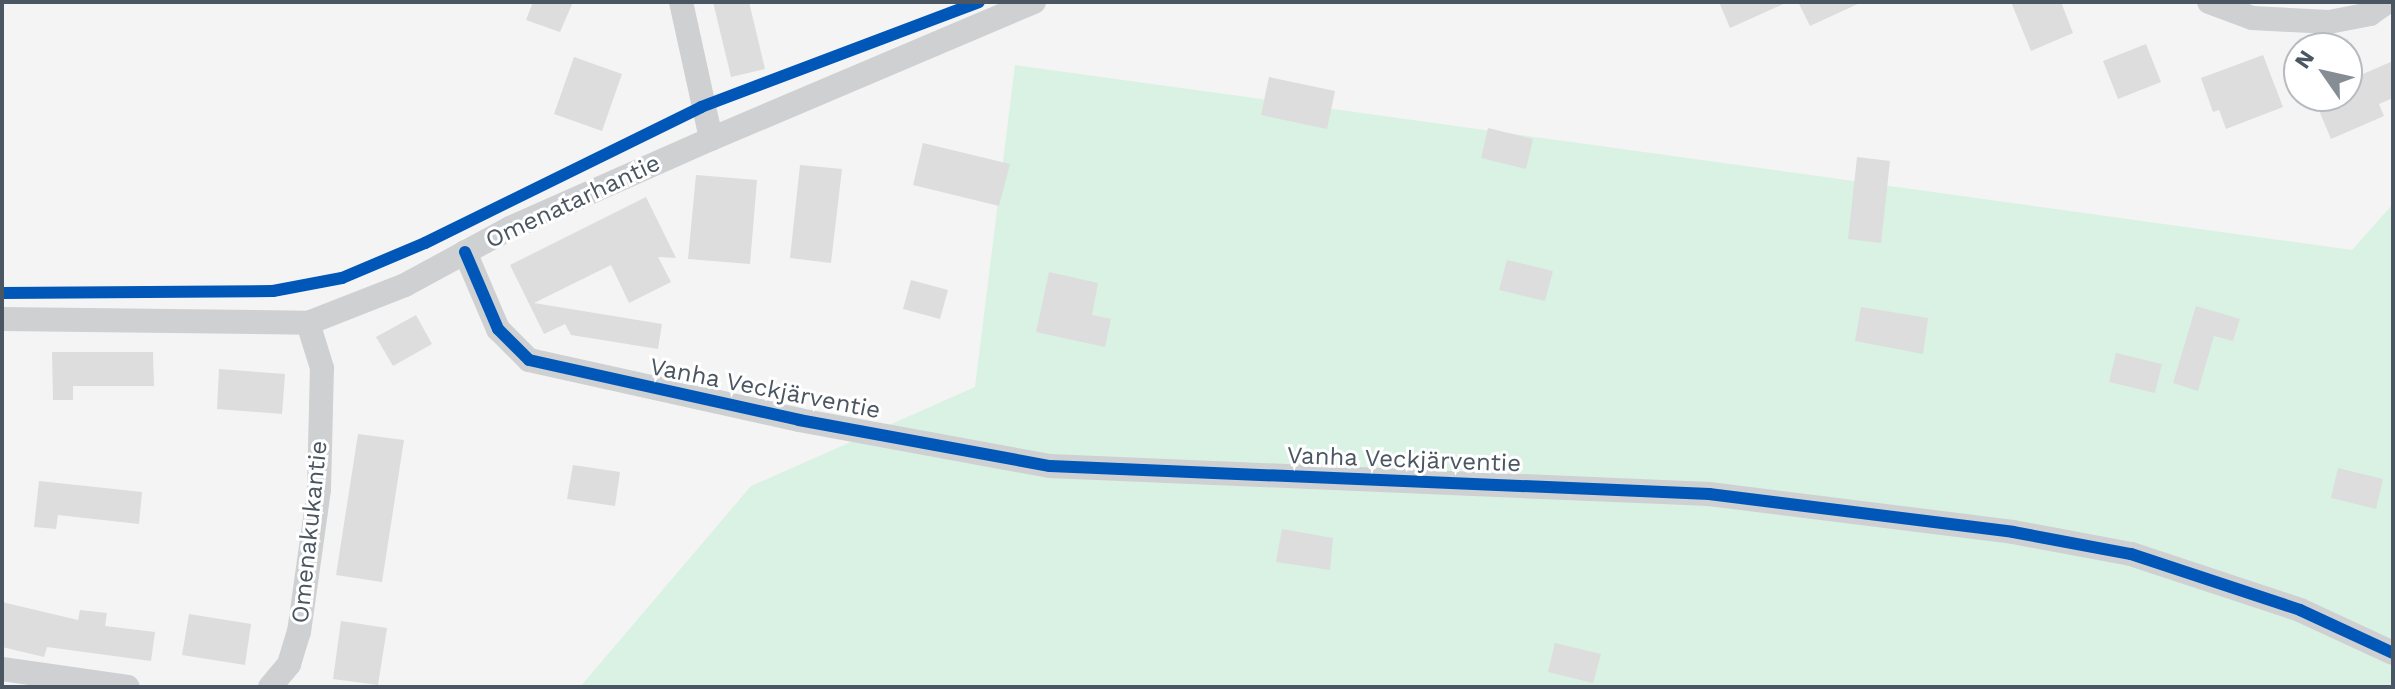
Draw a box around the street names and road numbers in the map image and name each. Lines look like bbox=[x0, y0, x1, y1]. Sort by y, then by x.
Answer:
street label: Omenatarhantie bbox=[481, 149, 665, 255]
street label: Vanha Veckjärventie bbox=[647, 352, 883, 426]
street label: Omenakukantie bbox=[286, 439, 334, 625]
street label: Vanha Veckjärventie bbox=[1286, 441, 1522, 479]

